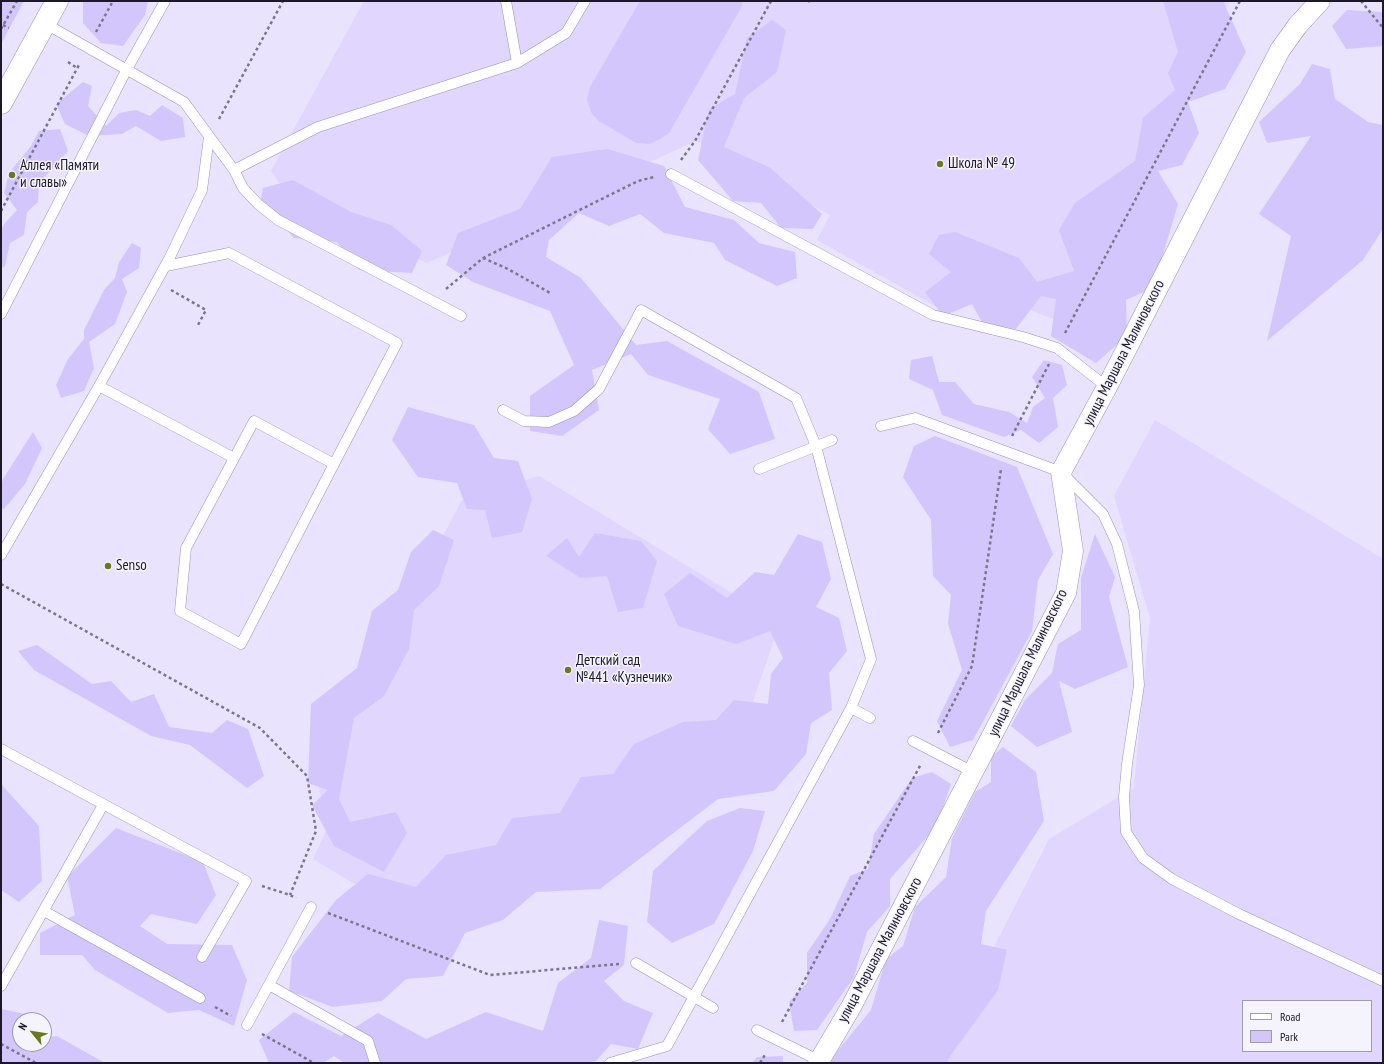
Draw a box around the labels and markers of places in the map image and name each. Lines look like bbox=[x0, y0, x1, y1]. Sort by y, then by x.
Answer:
place label: Школа № 49 bbox=[948, 155, 1015, 173]
place label: Аллея «Памяти и славы» bbox=[20, 157, 99, 192]
marker: Школа № 49 bbox=[935, 159, 945, 169]
marker: Аллея «Памяти и славы» bbox=[7, 170, 17, 180]
place label: Senso bbox=[116, 557, 147, 575]
marker: Senso bbox=[103, 561, 113, 571]
place label: Детский сад №441 «Кузнечик» bbox=[576, 652, 673, 687]
marker: Детский сад №441 «Кузнечик» bbox=[563, 665, 573, 675]

